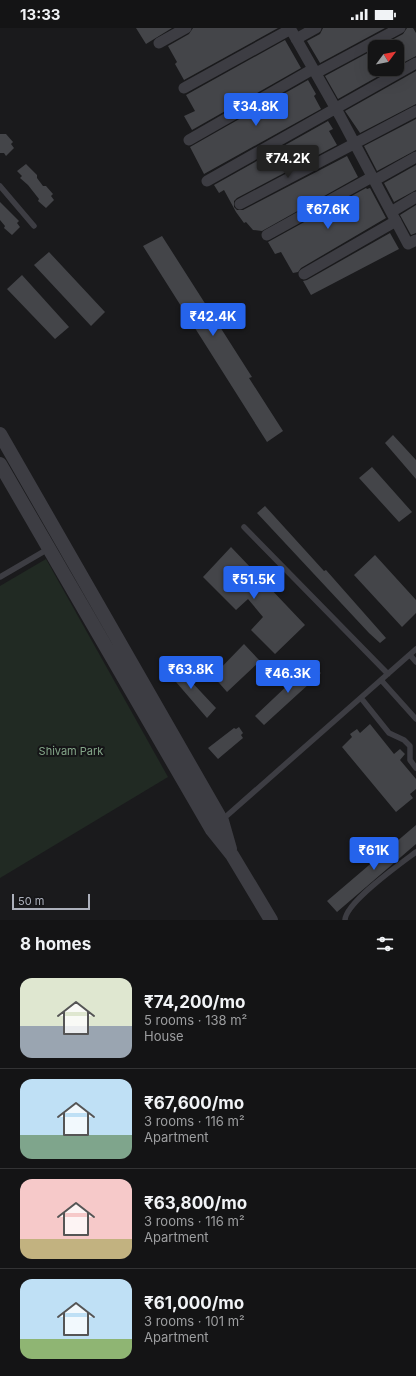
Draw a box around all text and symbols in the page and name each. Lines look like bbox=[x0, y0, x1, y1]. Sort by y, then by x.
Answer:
text: 13:33 bbox=[20, 5, 61, 24]
north arrow bbox=[368, 40, 404, 76]
map controls bbox=[368, 40, 404, 76]
pin: ₹34.8K bbox=[223, 93, 289, 127]
text: ₹34.8K bbox=[233, 98, 279, 114]
pin: ₹74.2K bbox=[255, 145, 321, 179]
text: ₹74.2K bbox=[266, 150, 310, 166]
pin: ₹67.6K bbox=[295, 196, 361, 230]
text: ₹67.6K bbox=[306, 201, 350, 217]
pin: ₹42.4K bbox=[180, 303, 246, 337]
text: ₹42.4K bbox=[190, 308, 236, 324]
pin: ₹51.5K bbox=[221, 566, 287, 600]
text: ₹51.5K bbox=[232, 571, 276, 587]
pin: ₹63.8K bbox=[158, 656, 224, 690]
pin: ₹46.3K bbox=[255, 660, 321, 694]
text: ₹63.8K bbox=[168, 661, 214, 677]
text: ₹46.3K bbox=[265, 665, 311, 681]
park label: Shivam Park bbox=[39, 744, 103, 758]
pin: ₹61K bbox=[350, 837, 398, 871]
text: ₹61K bbox=[359, 842, 389, 858]
scale bar bbox=[12, 892, 90, 911]
text: 50 m bbox=[18, 894, 44, 908]
icon: filters bbox=[374, 933, 396, 955]
text: 8 homes bbox=[20, 934, 91, 954]
text: ₹74,200/mo bbox=[144, 992, 245, 1012]
icon: home bbox=[52, 994, 100, 1042]
text: 5 rooms · 138 m² bbox=[144, 1012, 247, 1028]
text: House bbox=[144, 1028, 184, 1044]
text: ₹67,600/mo bbox=[144, 1093, 244, 1113]
icon: home bbox=[52, 1095, 100, 1143]
text: 3 rooms · 116 m² bbox=[144, 1113, 245, 1129]
text: Apartment bbox=[144, 1129, 209, 1145]
text: ₹63,800/mo bbox=[144, 1193, 247, 1213]
icon: home bbox=[52, 1195, 100, 1243]
text: 3 rooms · 116 m² bbox=[144, 1213, 245, 1229]
text: Apartment bbox=[144, 1229, 209, 1245]
text: ₹61,000/mo bbox=[144, 1293, 244, 1313]
icon: home bbox=[52, 1295, 100, 1343]
text: 3 rooms · 101 m² bbox=[144, 1313, 245, 1329]
text: Apartment bbox=[144, 1329, 209, 1345]

